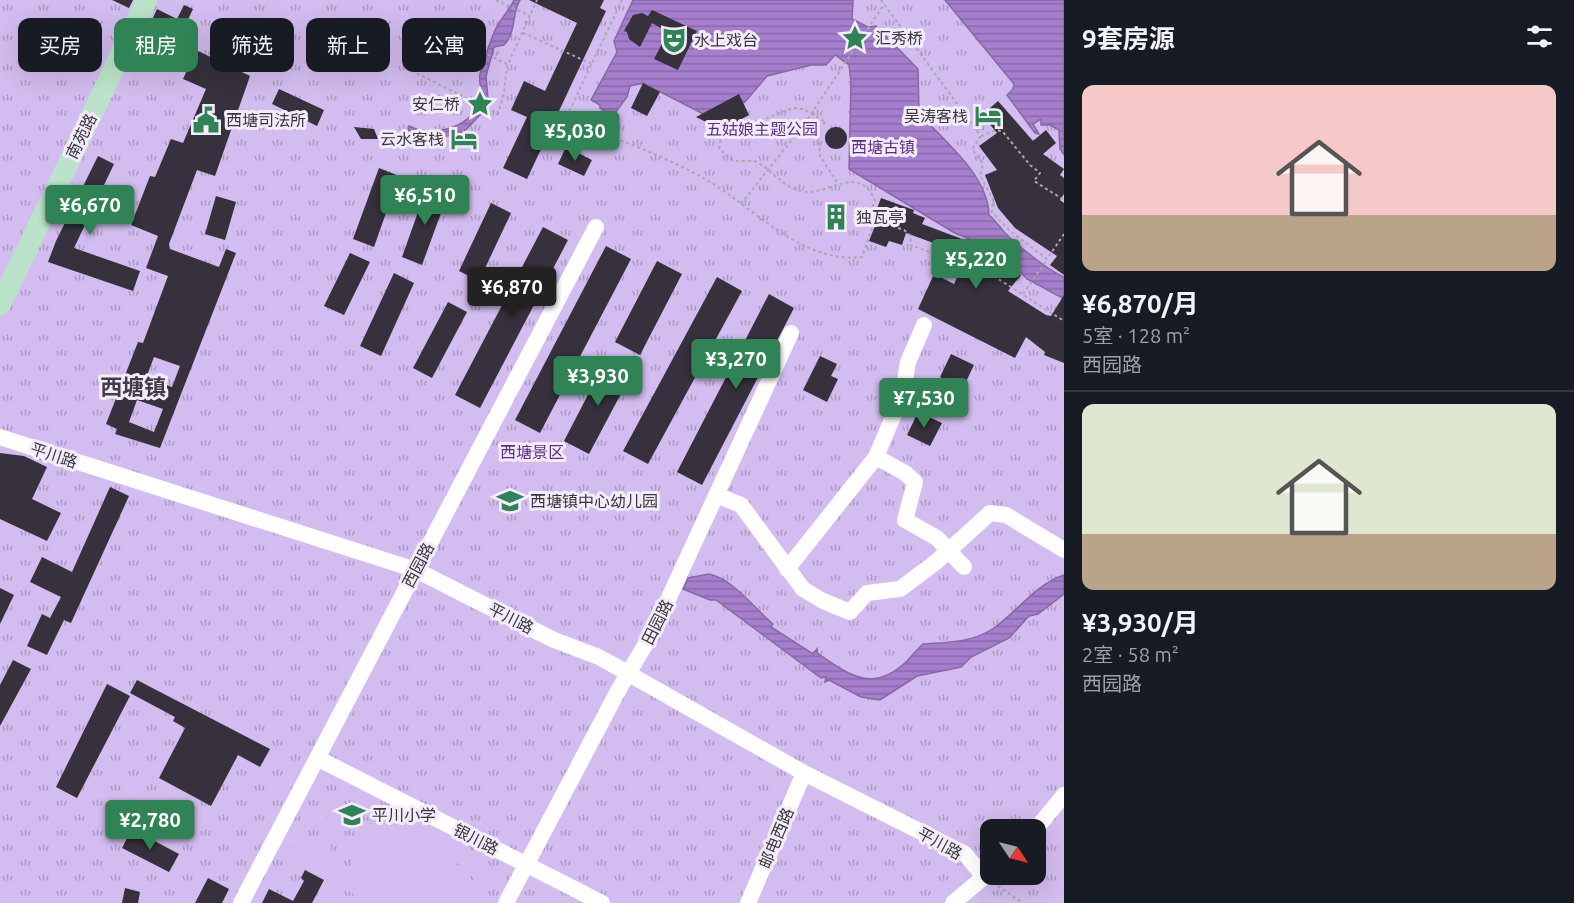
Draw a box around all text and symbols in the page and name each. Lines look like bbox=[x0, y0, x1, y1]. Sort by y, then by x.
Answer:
chip: 买房 bbox=[18, 18, 102, 72]
chip: 租房 bbox=[114, 18, 198, 72]
chip: 筛选 bbox=[210, 18, 294, 72]
chip: 新上 bbox=[306, 18, 390, 72]
chip: 公寓 bbox=[402, 18, 486, 72]
icon: filters bbox=[1523, 20, 1556, 53]
place icon: 汇秀桥 bbox=[840, 23, 870, 53]
text: 9套房源 bbox=[1082, 24, 1175, 53]
theatre icon: 水上戏台 bbox=[659, 25, 689, 55]
place label: 汇秀桥 bbox=[875, 29, 923, 47]
place label: 水上戏台 bbox=[694, 31, 758, 49]
place icon: 安仁桥 bbox=[465, 89, 495, 119]
place label: 安仁桥 bbox=[412, 95, 460, 113]
hotel icon: 吴涛客栈 bbox=[973, 101, 1003, 131]
public building icon: 西塘司法所 bbox=[191, 105, 221, 135]
place label: 吴涛客栈 bbox=[904, 107, 968, 125]
street label: 南苑路 bbox=[62, 110, 100, 162]
place label: 西塘司法所 bbox=[226, 111, 306, 129]
pin: ¥5,030 bbox=[526, 111, 624, 162]
text: ¥5,030 bbox=[544, 119, 606, 142]
park label: 五姑娘主题公园 bbox=[706, 120, 818, 138]
hotel icon: 云水客栈 bbox=[449, 124, 479, 154]
icon: home bbox=[1265, 124, 1373, 232]
place label: 云水客栈 bbox=[380, 130, 444, 148]
park label: 西塘古镇 bbox=[851, 138, 915, 156]
pin: ¥6,510 bbox=[376, 175, 474, 226]
text: ¥6,510 bbox=[394, 183, 456, 206]
pin: ¥6,670 bbox=[41, 185, 139, 236]
text: ¥6,670 bbox=[59, 193, 121, 216]
building icon: 独瓦亭 bbox=[821, 202, 851, 232]
place label: 独瓦亭 bbox=[856, 208, 904, 226]
pin: ¥5,220 bbox=[927, 239, 1025, 290]
text: ¥5,220 bbox=[945, 247, 1007, 270]
pin: ¥6,870 bbox=[463, 267, 561, 318]
text: ¥6,870 bbox=[481, 275, 543, 298]
text: ¥6,870/月 bbox=[1082, 289, 1199, 318]
text: 5室 · 128 m² bbox=[1082, 324, 1190, 347]
pin: ¥3,270 bbox=[687, 339, 785, 390]
text: ¥3,270 bbox=[705, 347, 767, 370]
text: 西园路 bbox=[1082, 353, 1142, 376]
pin: ¥3,930 bbox=[549, 356, 647, 407]
text: ¥3,930 bbox=[567, 364, 629, 387]
district label: 西塘镇 bbox=[100, 374, 166, 399]
pin: ¥7,530 bbox=[875, 378, 973, 429]
text: ¥7,530 bbox=[893, 386, 955, 409]
street label: 平川路 bbox=[28, 439, 80, 471]
park label: 西塘景区 bbox=[500, 443, 564, 461]
icon: home bbox=[1265, 443, 1373, 551]
school or university icon: 西塘镇中心幼儿园 bbox=[495, 486, 525, 516]
place label: 西塘镇中心幼儿园 bbox=[530, 492, 658, 510]
street label: 西园路 bbox=[399, 540, 437, 590]
street label: 田园路 bbox=[638, 597, 676, 647]
street label: 平川路 bbox=[486, 599, 536, 637]
text: ¥3,930/月 bbox=[1082, 608, 1199, 637]
text: 2室 · 58 m² bbox=[1082, 643, 1179, 666]
text: 西园路 bbox=[1082, 672, 1142, 695]
pin: ¥2,780 bbox=[101, 800, 199, 851]
school or university icon: 平川小学 bbox=[337, 800, 367, 830]
street label: 邮电西路 bbox=[755, 805, 797, 871]
place label: 平川小学 bbox=[372, 806, 436, 824]
text: ¥2,780 bbox=[119, 808, 181, 831]
north arrow bbox=[980, 819, 1046, 885]
map controls bbox=[980, 819, 1046, 885]
street label: 银川路 bbox=[451, 820, 501, 858]
street label: 平川路 bbox=[915, 823, 965, 863]

